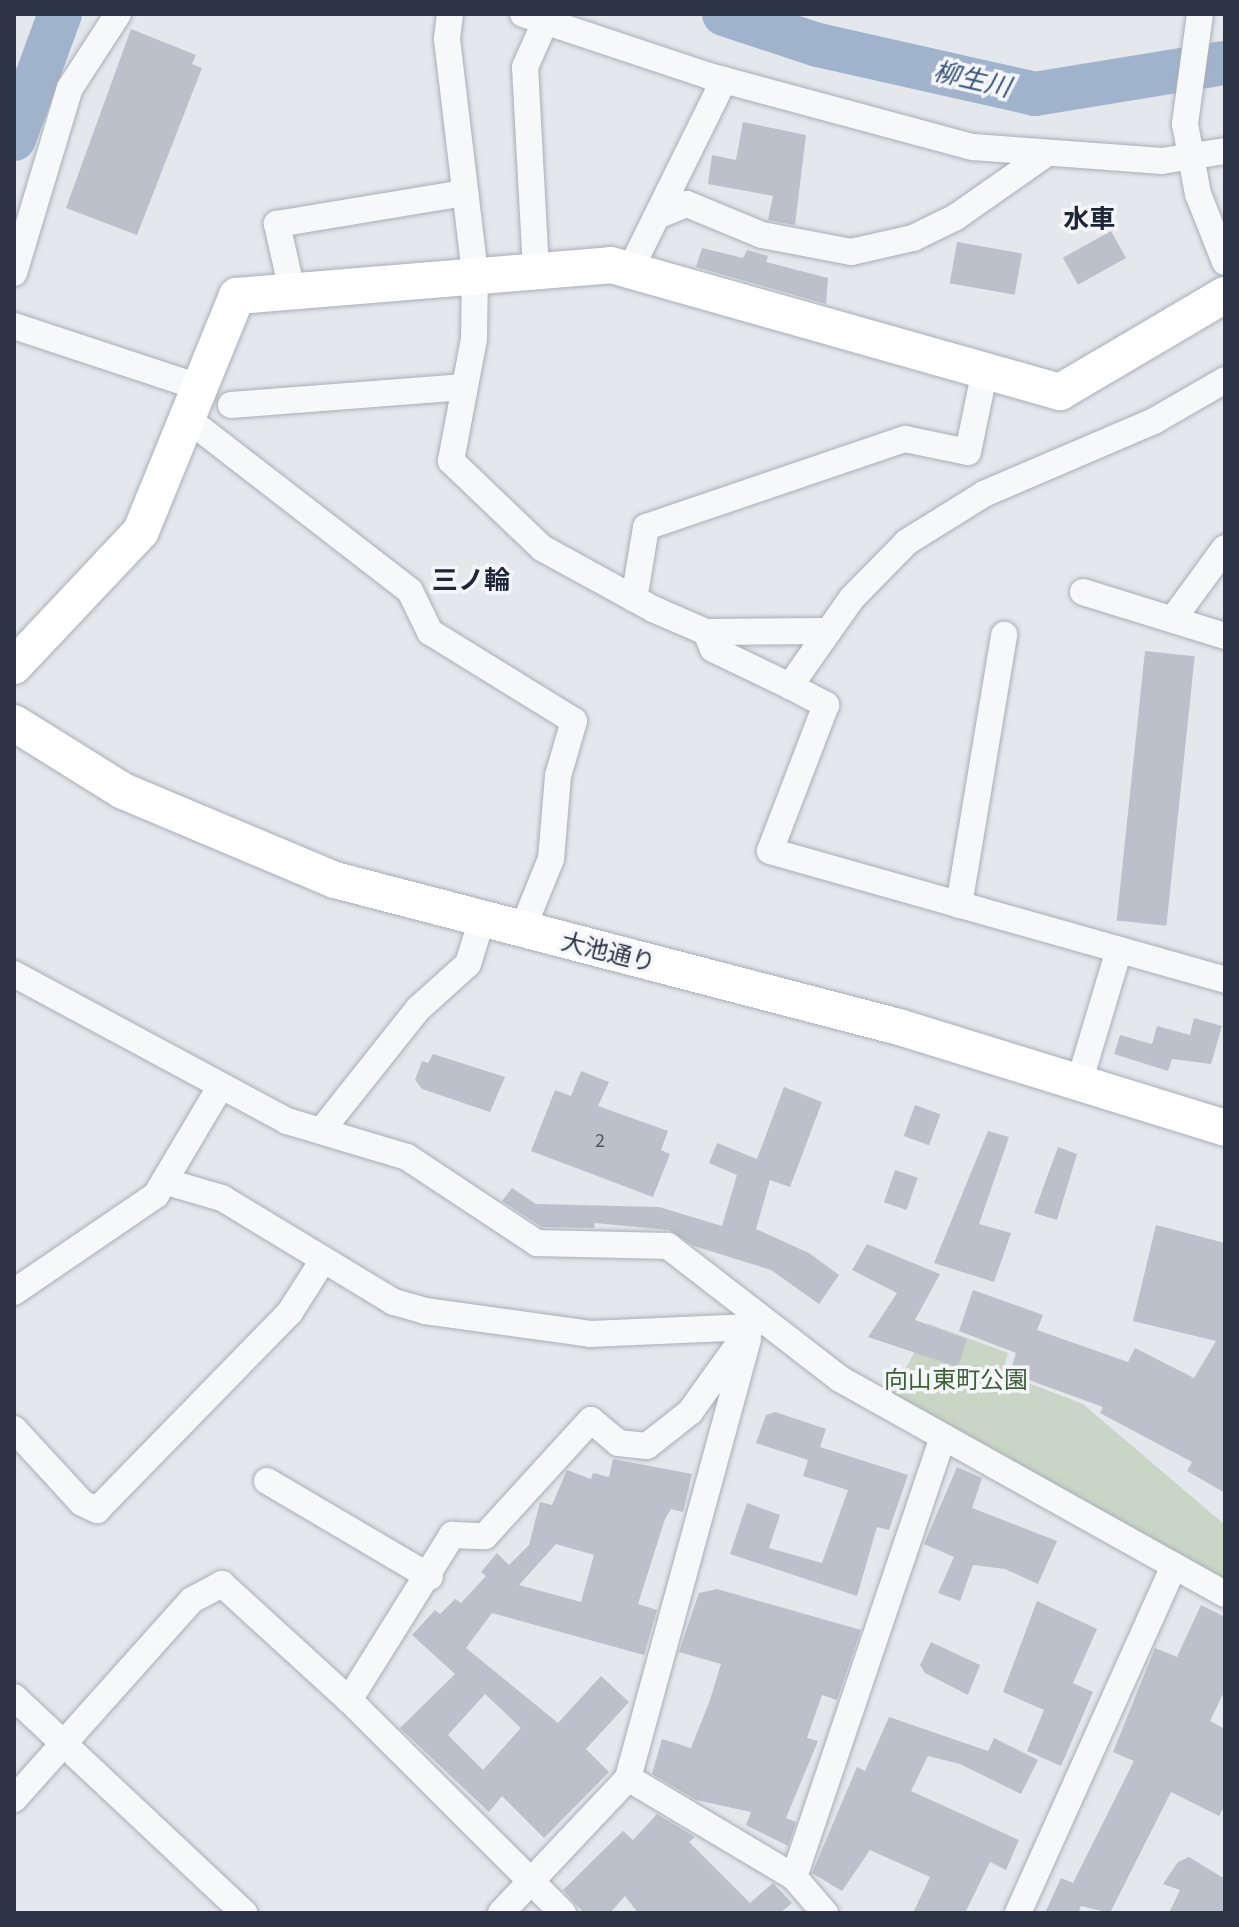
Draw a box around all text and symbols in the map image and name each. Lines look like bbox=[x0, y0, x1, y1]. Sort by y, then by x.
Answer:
water label: 柳生川 bbox=[930, 56, 1014, 104]
district label: 水車 bbox=[1063, 204, 1115, 236]
district label: 三ノ輪 bbox=[432, 565, 510, 597]
street label: 大池通り bbox=[558, 927, 658, 979]
house number: 2 bbox=[595, 1129, 605, 1153]
park label: 向山東町公園 bbox=[884, 1367, 1028, 1395]

